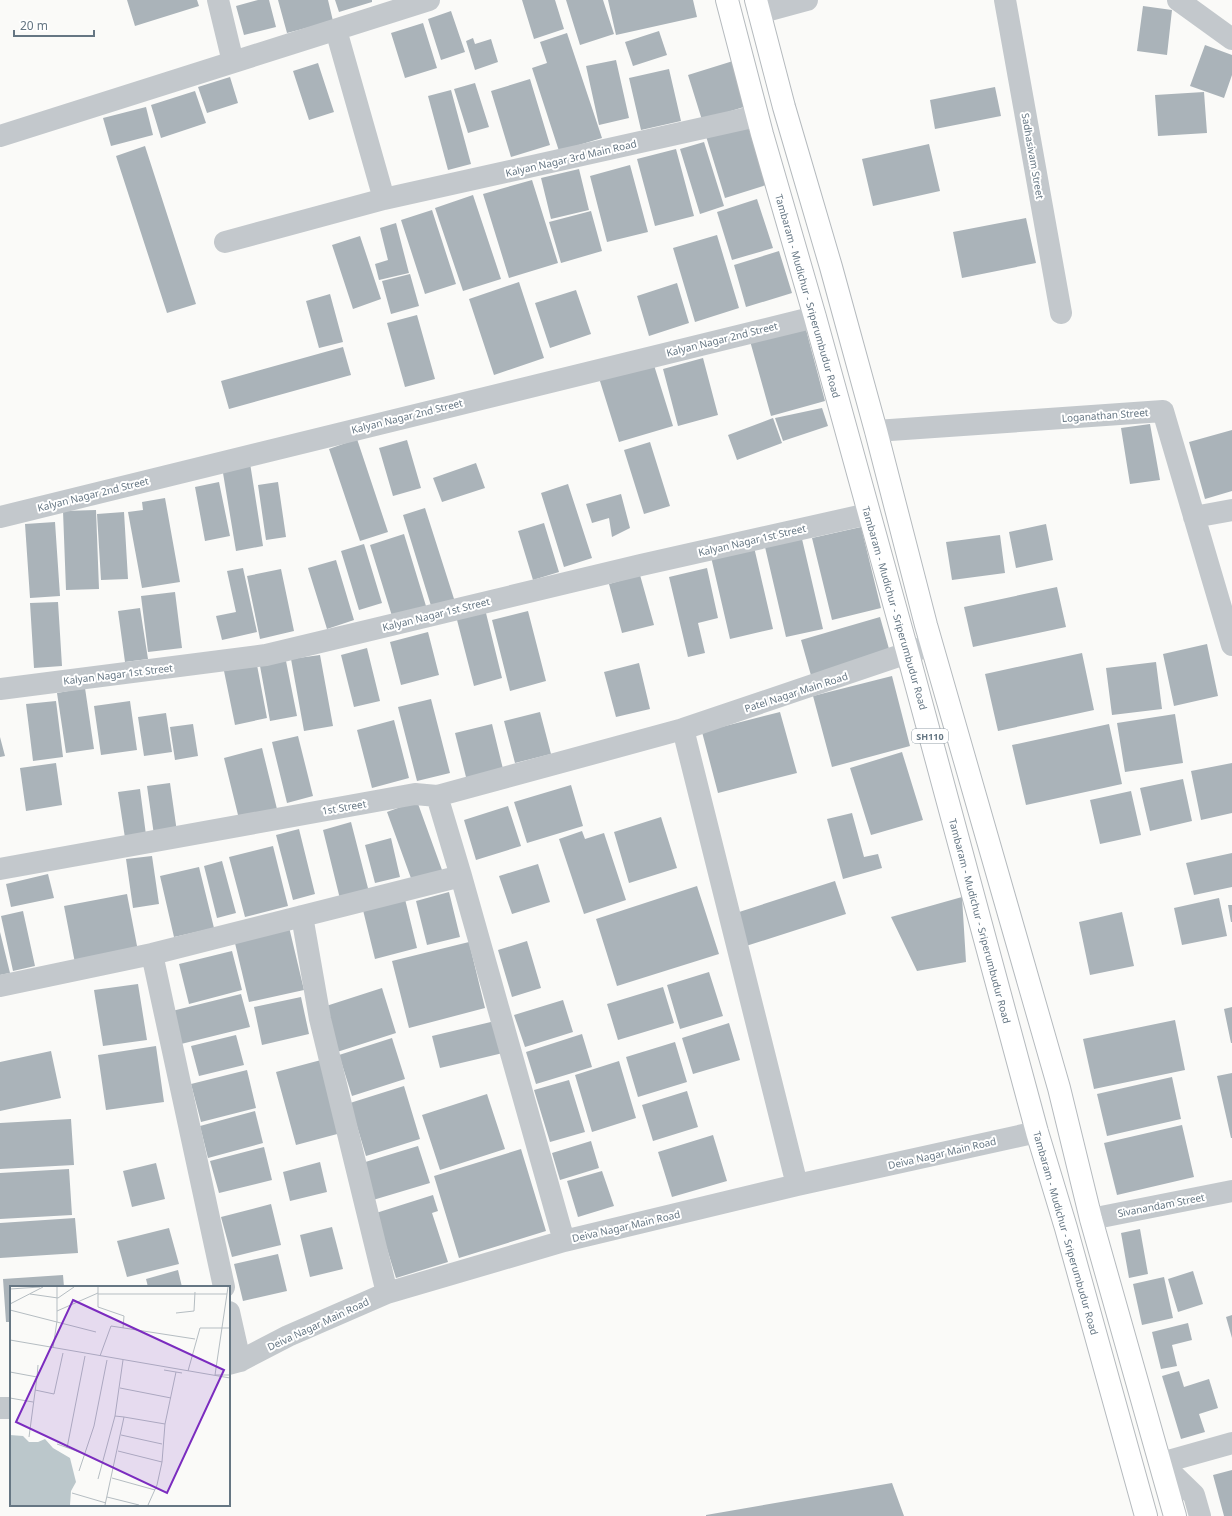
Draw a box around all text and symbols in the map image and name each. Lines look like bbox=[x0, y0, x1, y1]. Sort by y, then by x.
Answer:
scale bar bbox=[14, 12, 94, 38]
text: 20 m bbox=[20, 17, 48, 34]
street label: Sadhasivam Street bbox=[1019, 112, 1048, 200]
street label: Kalyan Nagar 3rd Main Road bbox=[504, 136, 638, 180]
street label: Tambaram - Mudichur - Sriperumbudur Road bbox=[772, 192, 844, 400]
street label: Kalyan Nagar 2nd Street bbox=[665, 318, 779, 360]
street label: Kalyan Nagar 2nd Street bbox=[350, 395, 464, 437]
street label: Loganathan Street bbox=[1061, 405, 1149, 425]
street label: Kalyan Nagar 2nd Street bbox=[36, 473, 150, 515]
street label: Tambaram - Mudichur - Sriperumbudur Road bbox=[859, 504, 931, 712]
street label: Kalyan Nagar 1st Street bbox=[697, 521, 808, 559]
street label: Kalyan Nagar 1st Street bbox=[381, 594, 492, 634]
street label: Kalyan Nagar 1st Street bbox=[62, 660, 174, 688]
street label: Patel Nagar Main Road bbox=[743, 669, 849, 715]
road number: SH110 bbox=[912, 729, 948, 743]
street label: 1st Street bbox=[321, 796, 368, 818]
street label: Tambaram - Mudichur - Sriperumbudur Road bbox=[946, 817, 1014, 1025]
street label: Tambaram - Mudichur - Sriperumbudur Road bbox=[1030, 1129, 1102, 1337]
street label: Deiva Nagar Main Road bbox=[887, 1134, 997, 1172]
street label: Sivanandam Street bbox=[1116, 1190, 1206, 1220]
street label: Deiva Nagar Main Road bbox=[571, 1207, 681, 1245]
inset map bbox=[10, 1286, 230, 1506]
street label: Deiva Nagar Main Road bbox=[265, 1294, 371, 1354]

